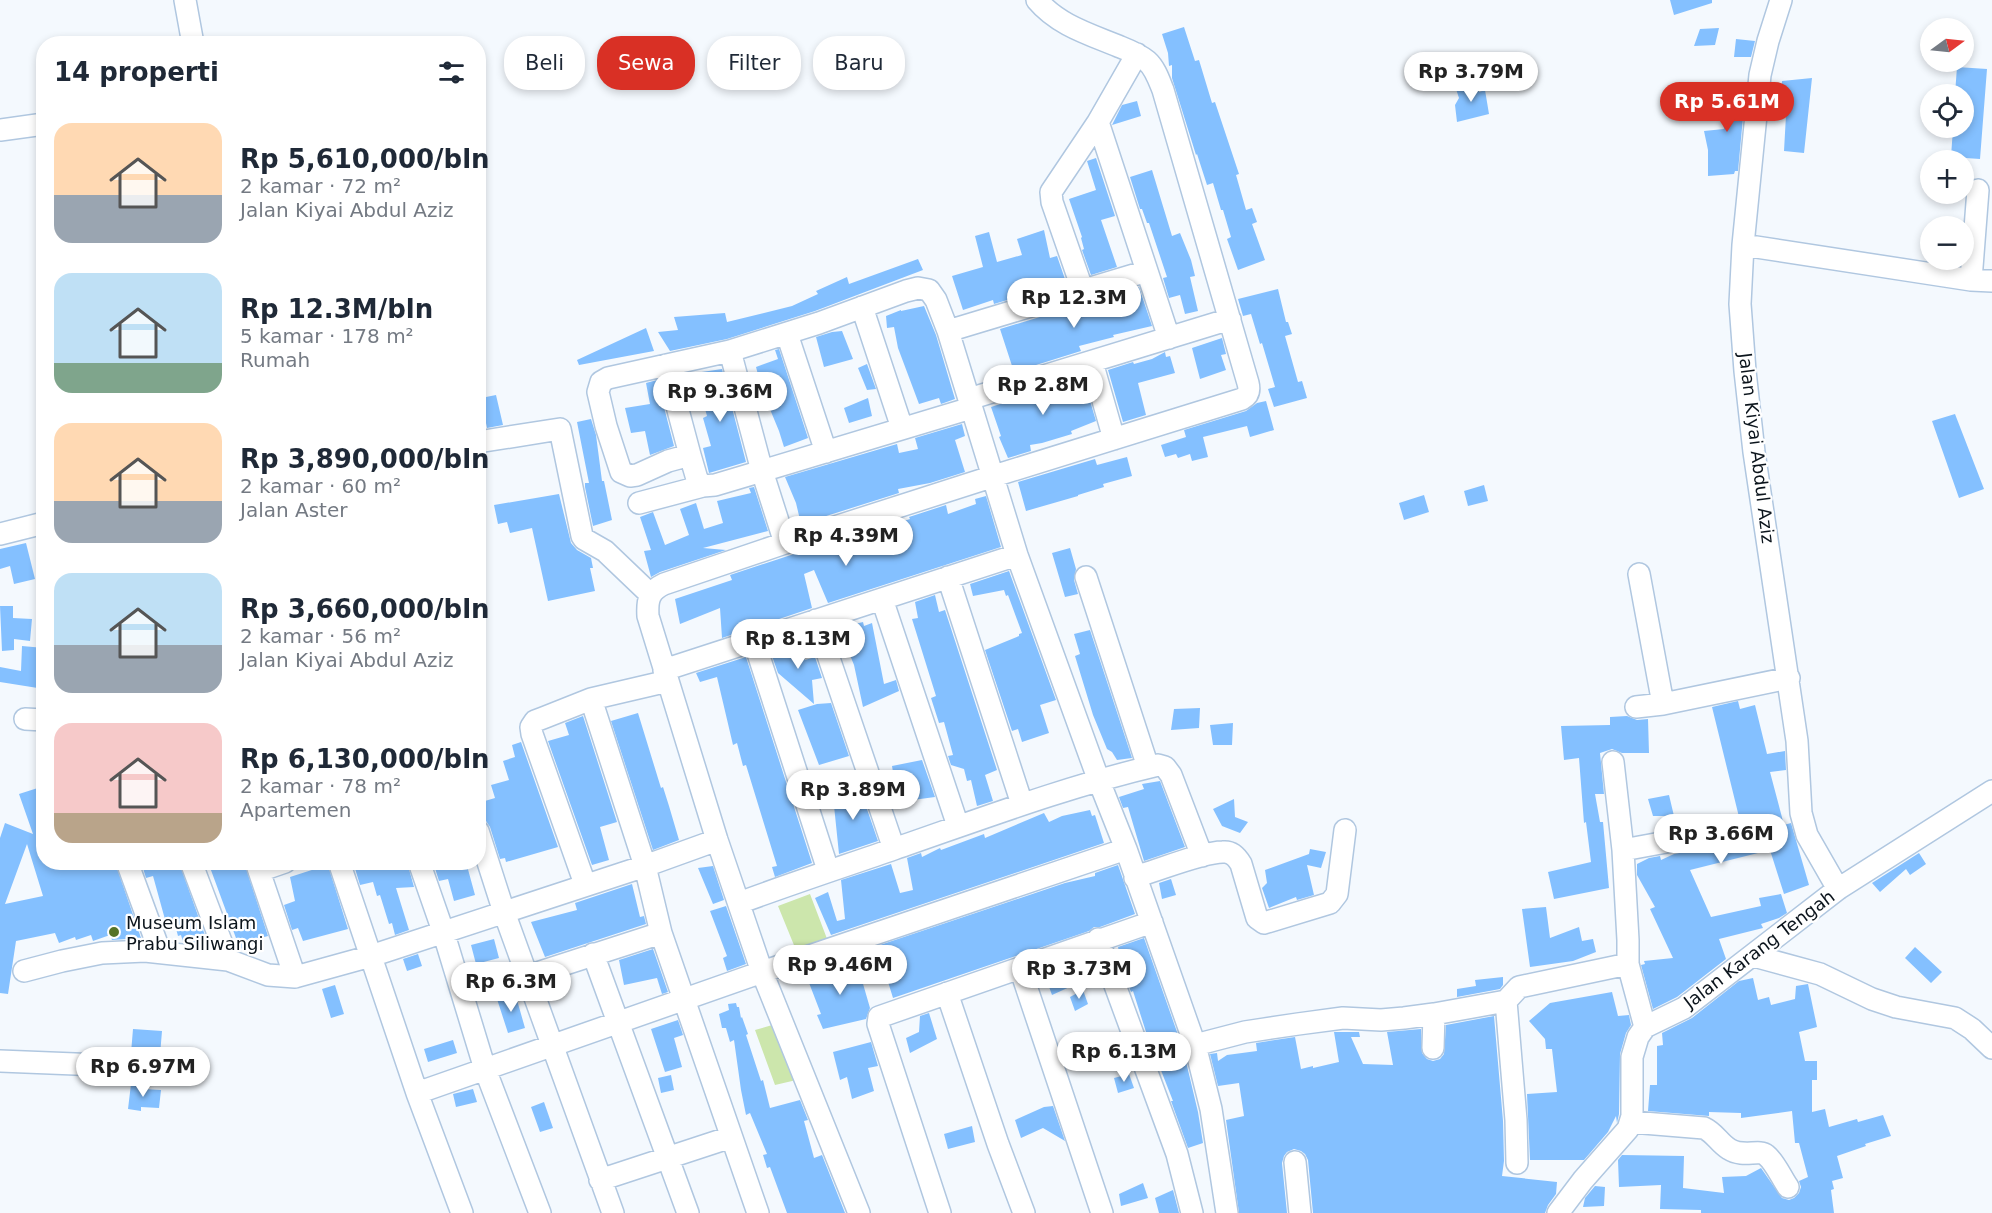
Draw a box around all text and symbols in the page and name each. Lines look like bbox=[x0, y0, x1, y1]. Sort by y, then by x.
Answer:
north arrow bbox=[1920, 18, 1974, 72]
map controls bbox=[1920, 18, 1974, 270]
chip: Beli bbox=[504, 36, 585, 90]
chip: Sewa bbox=[597, 36, 695, 90]
chip: Filter bbox=[707, 36, 801, 90]
chip: Baru bbox=[813, 36, 905, 90]
pin: Rp 3.79M bbox=[1409, 52, 1533, 103]
icon: filters bbox=[435, 56, 468, 89]
text: 14 properti bbox=[54, 57, 219, 87]
text: Rp 3.79M bbox=[1418, 59, 1524, 83]
pin: Rp 5.61M bbox=[1665, 82, 1789, 133]
button: locate bbox=[1920, 84, 1974, 138]
text: Rp 5.61M bbox=[1674, 89, 1780, 113]
text: Rp 5,610,000/bln bbox=[240, 144, 490, 174]
icon: home bbox=[102, 147, 174, 219]
button: + bbox=[1920, 150, 1974, 204]
text: 2 kamar · 72 m² bbox=[240, 174, 401, 198]
text: Jalan Kiyai Abdul Aziz bbox=[240, 198, 454, 222]
button: − bbox=[1920, 216, 1974, 270]
pin: Rp 12.3M bbox=[1012, 278, 1136, 329]
text: Rp 12.3M bbox=[1021, 285, 1127, 309]
text: Rp 12.3M/bln bbox=[240, 294, 433, 324]
icon: home bbox=[102, 297, 174, 369]
text: 5 kamar · 178 m² bbox=[240, 324, 414, 348]
text: Rumah bbox=[240, 348, 310, 372]
street label: Jalan Kiyai Abdul Aziz bbox=[1735, 350, 1779, 545]
pin: Rp 2.8M bbox=[988, 365, 1098, 416]
pin: Rp 9.36M bbox=[658, 372, 782, 423]
text: Rp 2.8M bbox=[997, 372, 1089, 396]
text: Rp 9.36M bbox=[667, 379, 773, 403]
text: Rp 3,890,000/bln bbox=[240, 444, 490, 474]
icon: home bbox=[102, 447, 174, 519]
text: 2 kamar · 60 m² bbox=[240, 474, 401, 498]
text: Jalan Aster bbox=[240, 498, 347, 522]
pin: Rp 4.39M bbox=[784, 516, 908, 567]
text: Rp 4.39M bbox=[793, 523, 899, 547]
text: Rp 3,660,000/bln bbox=[240, 594, 490, 624]
icon: home bbox=[102, 597, 174, 669]
pin: Rp 8.13M bbox=[736, 619, 860, 670]
text: 2 kamar · 56 m² bbox=[240, 624, 401, 648]
text: Rp 8.13M bbox=[745, 626, 851, 650]
text: Jalan Kiyai Abdul Aziz bbox=[240, 648, 454, 672]
text: Rp 6,130,000/bln bbox=[240, 744, 490, 774]
icon: home bbox=[102, 747, 174, 819]
pin: Rp 3.89M bbox=[791, 770, 915, 821]
text: 2 kamar · 78 m² bbox=[240, 774, 401, 798]
text: Rp 3.89M bbox=[800, 777, 906, 801]
text: Apartemen bbox=[240, 798, 351, 822]
pin: Rp 3.66M bbox=[1659, 814, 1783, 865]
text: Rp 3.66M bbox=[1668, 821, 1774, 845]
street label: Jalan Karang Tengah bbox=[1679, 885, 1839, 1013]
place label: Museum Islam Prabu Siliwangi bbox=[126, 912, 264, 954]
marker: Museum Islam Prabu Siliwangi bbox=[107, 925, 121, 939]
pin: Rp 9.46M bbox=[778, 945, 902, 996]
pin: Rp 3.73M bbox=[1017, 949, 1141, 1000]
text: Rp 9.46M bbox=[787, 952, 893, 976]
text: Rp 3.73M bbox=[1026, 956, 1132, 980]
pin: Rp 6.3M bbox=[456, 962, 566, 1013]
text: Rp 6.3M bbox=[465, 969, 557, 993]
pin: Rp 6.13M bbox=[1062, 1032, 1186, 1083]
text: Rp 6.13M bbox=[1071, 1039, 1177, 1063]
pin: Rp 6.97M bbox=[81, 1047, 205, 1098]
text: Rp 6.97M bbox=[90, 1054, 196, 1078]

